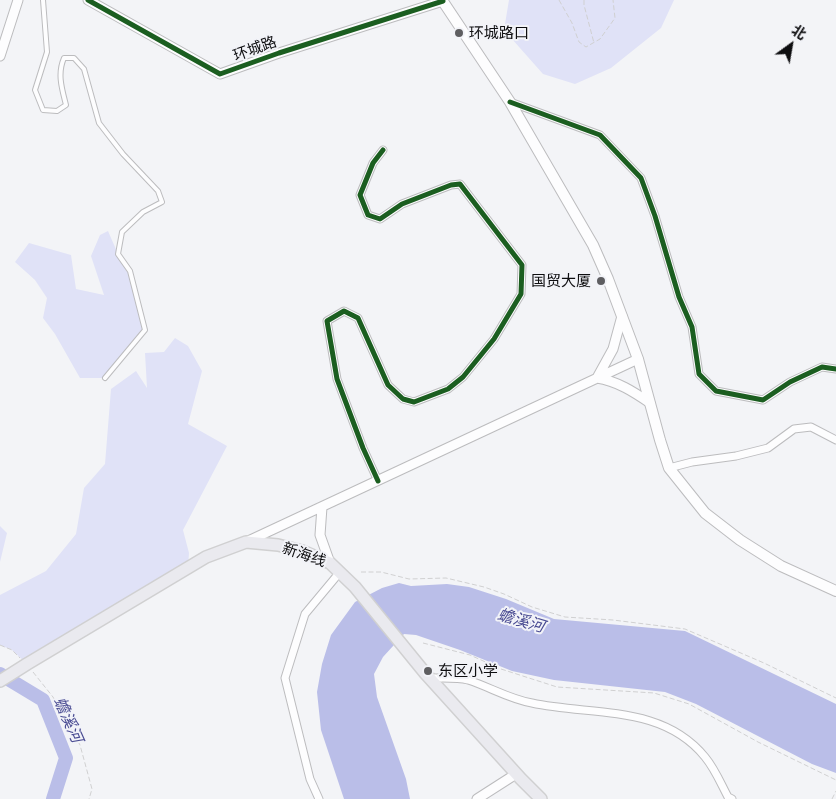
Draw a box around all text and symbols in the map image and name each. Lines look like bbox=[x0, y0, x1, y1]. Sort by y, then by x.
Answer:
north arrow bbox=[766, 20, 816, 70]
text: 北 bbox=[788, 21, 810, 44]
place label: 环城路口 bbox=[469, 24, 529, 42]
marker: 环城路口 bbox=[453, 27, 465, 39]
street label: 环城路 bbox=[231, 33, 279, 65]
place label: 国贸大厦 bbox=[531, 272, 591, 290]
marker: 国贸大厦 bbox=[595, 275, 607, 287]
street label: 新海线 bbox=[280, 539, 328, 571]
water label: 蟾溪河 bbox=[495, 605, 547, 637]
place label: 东区小学 bbox=[438, 662, 498, 680]
marker: 东区小学 bbox=[422, 665, 434, 677]
water label: 蟾溪河 bbox=[49, 694, 87, 746]

